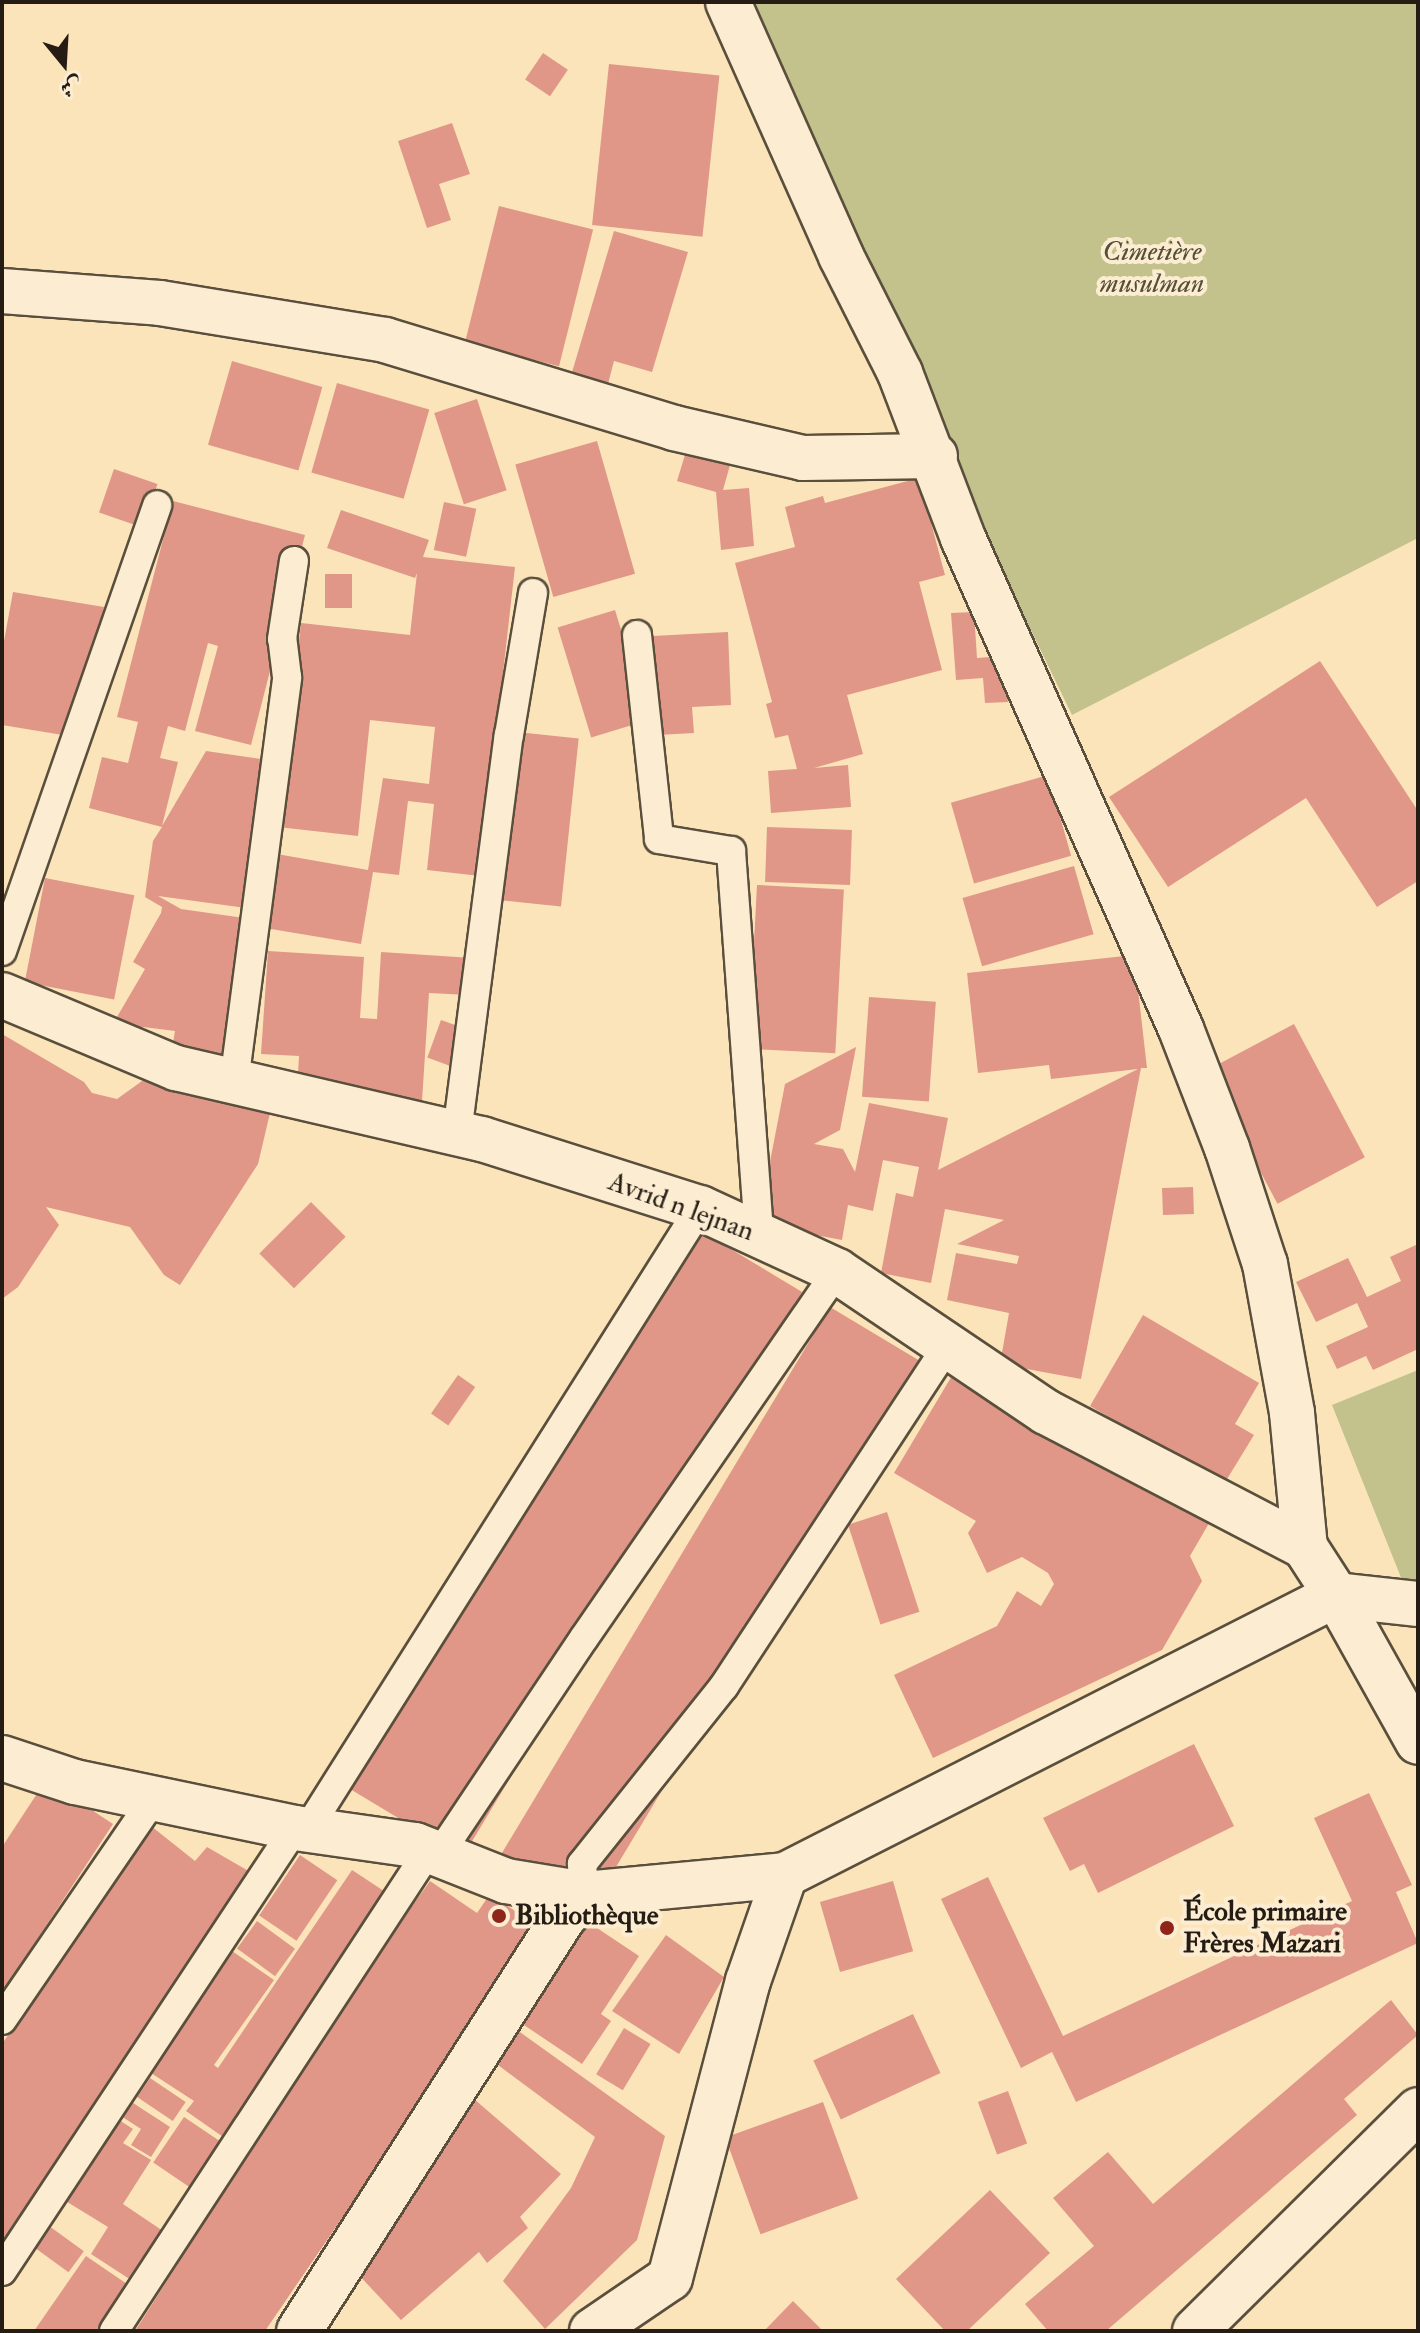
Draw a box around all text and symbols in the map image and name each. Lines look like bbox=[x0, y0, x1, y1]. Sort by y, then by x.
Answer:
north arrow bbox=[24, 24, 104, 104]
text: ش bbox=[57, 70, 86, 104]
park label: Cimetière musulman bbox=[1100, 235, 1204, 301]
street label: Avrid n lejnan bbox=[604, 1165, 758, 1249]
place label: École primaire Frères Mazari bbox=[1183, 1895, 1347, 1961]
place label: Bibliothèque bbox=[515, 1899, 658, 1933]
marker: Bibliothèque bbox=[490, 1907, 508, 1925]
marker: École primaire Frères Mazari bbox=[1158, 1919, 1176, 1937]

